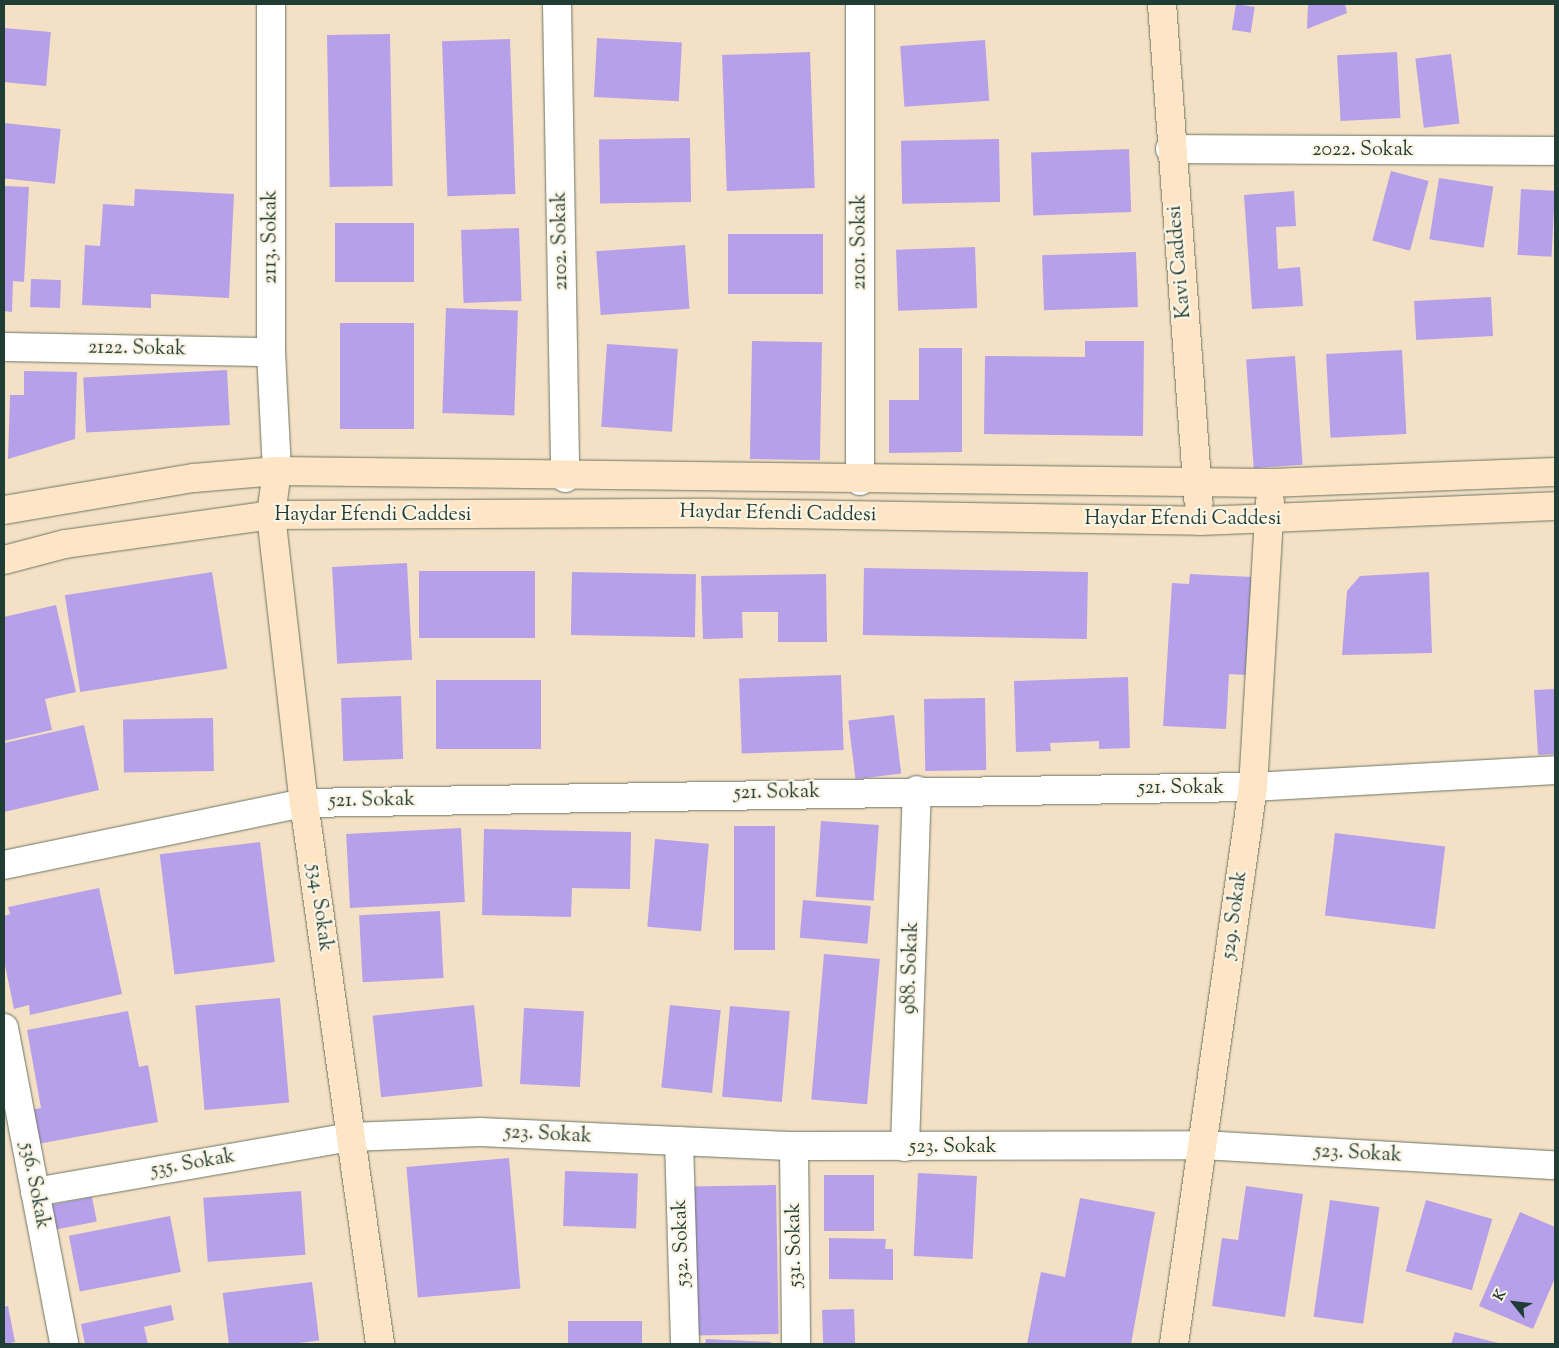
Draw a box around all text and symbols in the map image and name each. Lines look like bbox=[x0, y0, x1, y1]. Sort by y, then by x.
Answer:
street label: 2022. Sokak bbox=[1312, 138, 1414, 162]
street label: 2113. Sokak bbox=[259, 190, 283, 284]
street label: 2102. Sokak bbox=[548, 191, 574, 291]
street label: 2101. Sokak bbox=[848, 194, 872, 290]
street label: Kavi Caddesi bbox=[1163, 204, 1197, 320]
street label: 2122. Sokak bbox=[88, 336, 186, 362]
street label: Haydar Efendi Caddesi bbox=[679, 500, 877, 528]
street label: Haydar Efendi Caddesi bbox=[275, 503, 471, 527]
street label: Haydar Efendi Caddesi bbox=[1085, 507, 1281, 531]
street label: 521. Sokak bbox=[1138, 776, 1224, 800]
street label: 521. Sokak bbox=[734, 780, 820, 806]
street label: 521. Sokak bbox=[329, 788, 415, 814]
street label: 534. Sokak bbox=[301, 863, 337, 953]
street label: 529. Sokak bbox=[1217, 869, 1253, 961]
street label: 988. Sokak bbox=[897, 921, 925, 1015]
street label: 523. Sokak bbox=[504, 1121, 592, 1149]
street label: 523. Sokak bbox=[909, 1135, 997, 1159]
street label: 523. Sokak bbox=[1314, 1140, 1402, 1168]
street label: 536. Sokak bbox=[14, 1141, 54, 1231]
street label: 535. Sokak bbox=[149, 1145, 237, 1183]
street label: 532. Sokak bbox=[668, 1199, 696, 1287]
street label: 531. Sokak bbox=[782, 1202, 808, 1288]
north arrow bbox=[1489, 1278, 1539, 1328]
text: K bbox=[1490, 1286, 1512, 1305]

